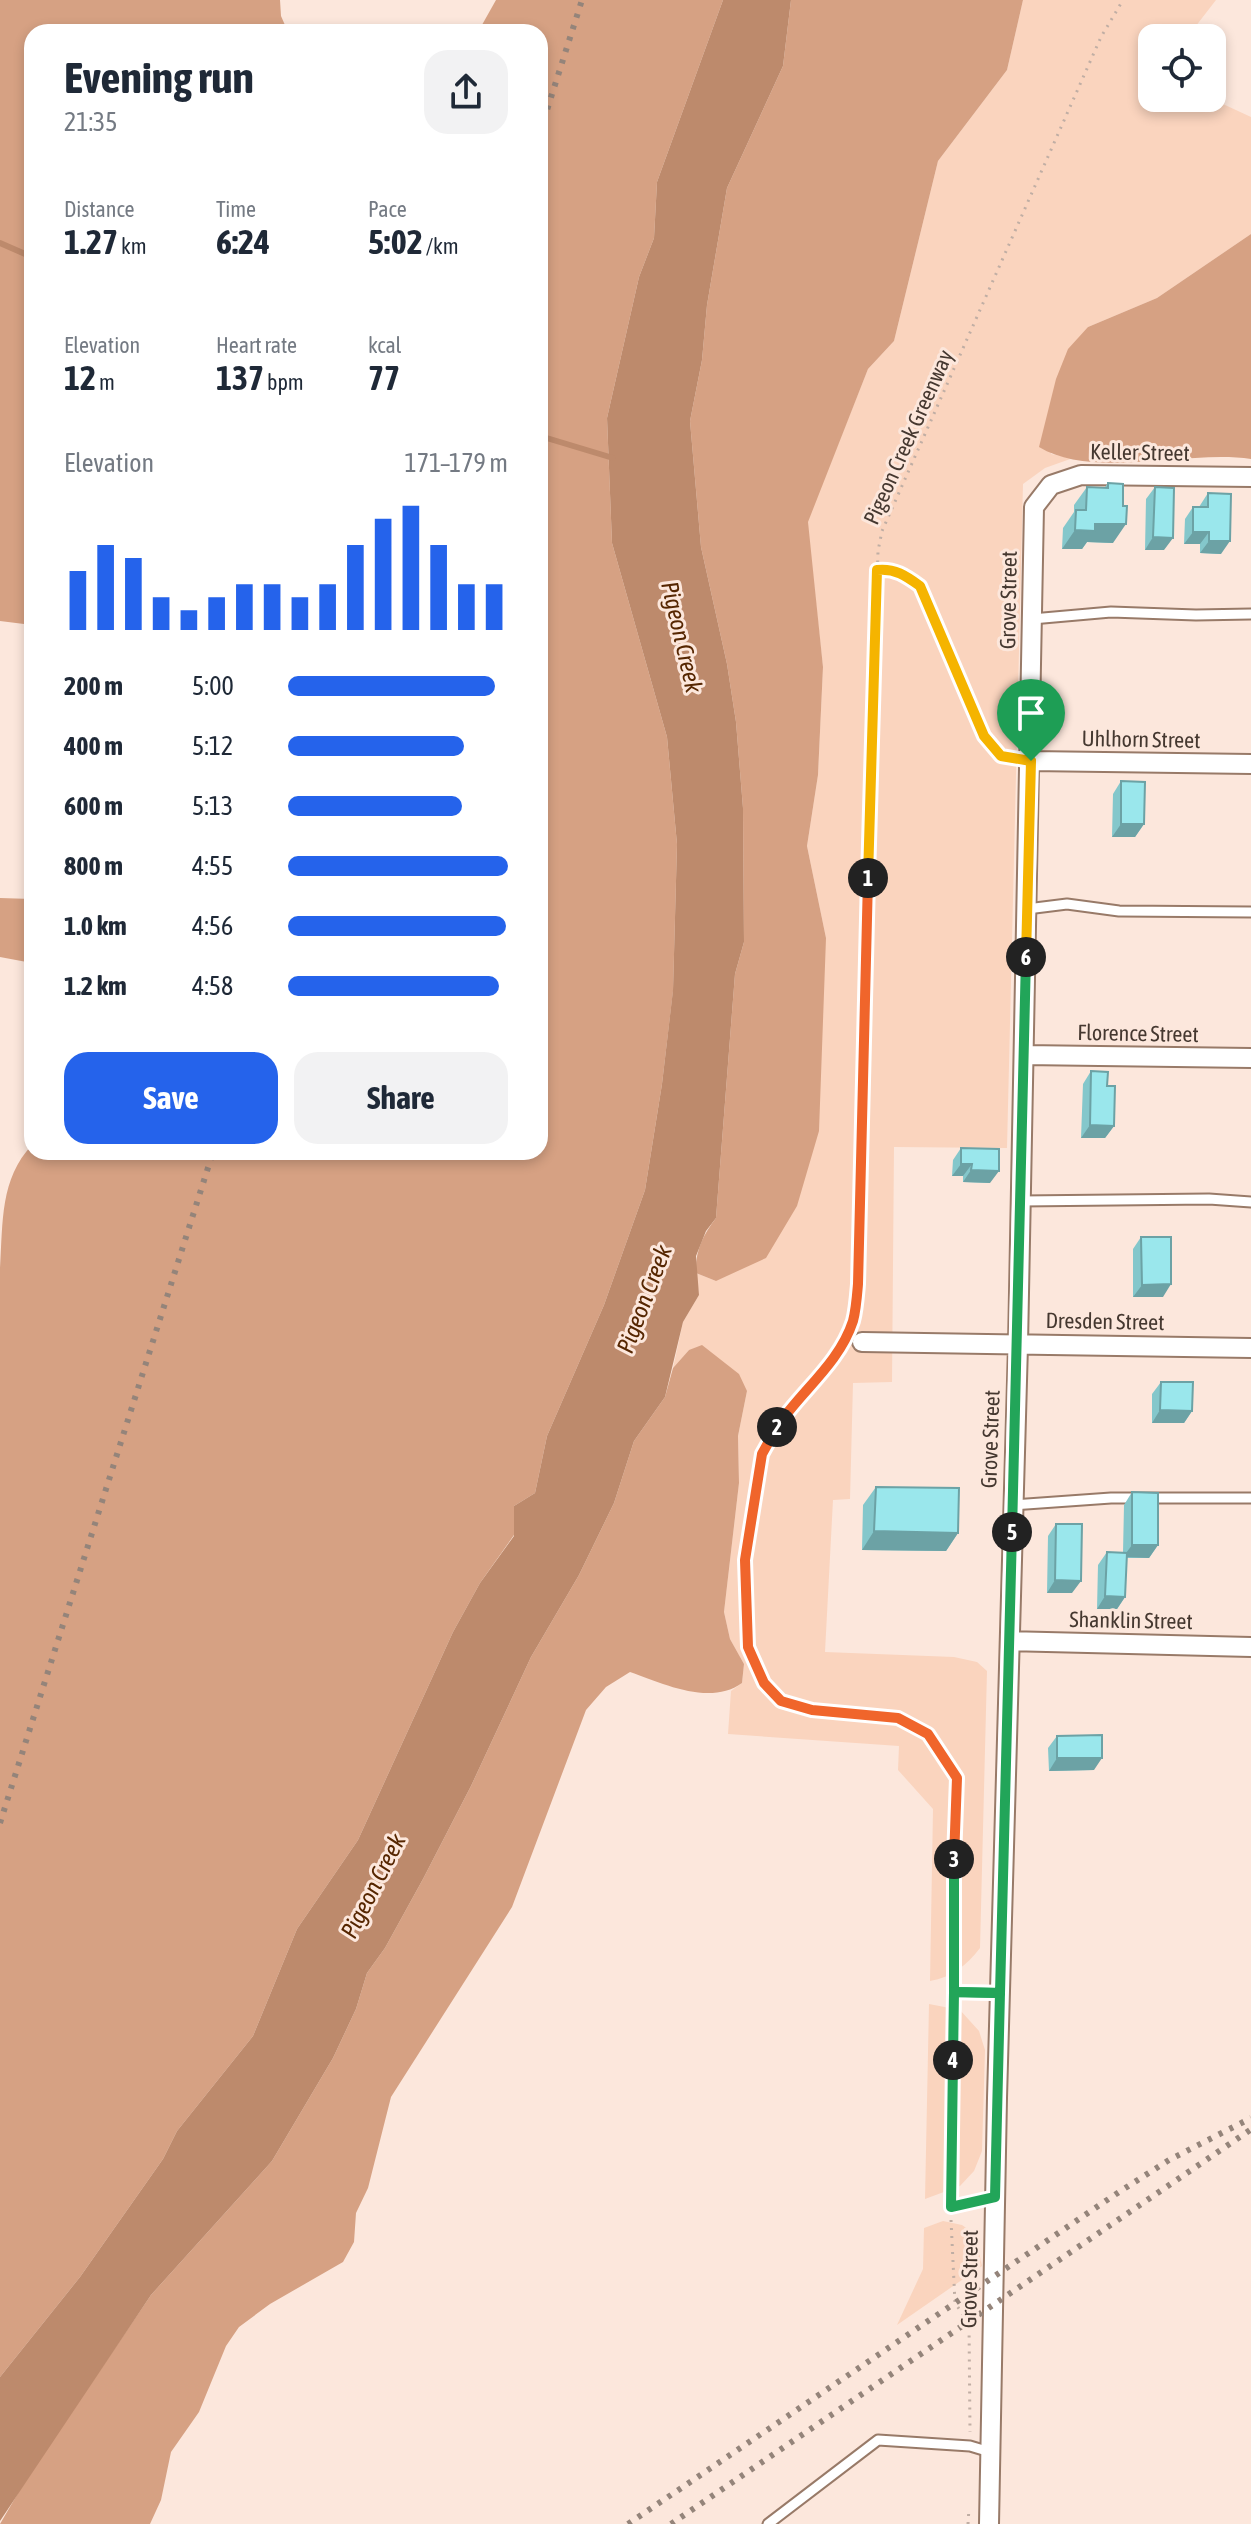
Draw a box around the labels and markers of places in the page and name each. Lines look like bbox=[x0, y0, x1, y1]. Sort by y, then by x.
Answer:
pin bbox=[997, 679, 1065, 761]
pin: 1 bbox=[848, 858, 888, 898]
pin: 6 bbox=[1006, 937, 1046, 977]
pin: 2 bbox=[757, 1407, 797, 1447]
pin: 5 bbox=[992, 1512, 1032, 1552]
pin: 3 bbox=[934, 1839, 974, 1879]
pin: 4 bbox=[933, 2040, 973, 2080]

